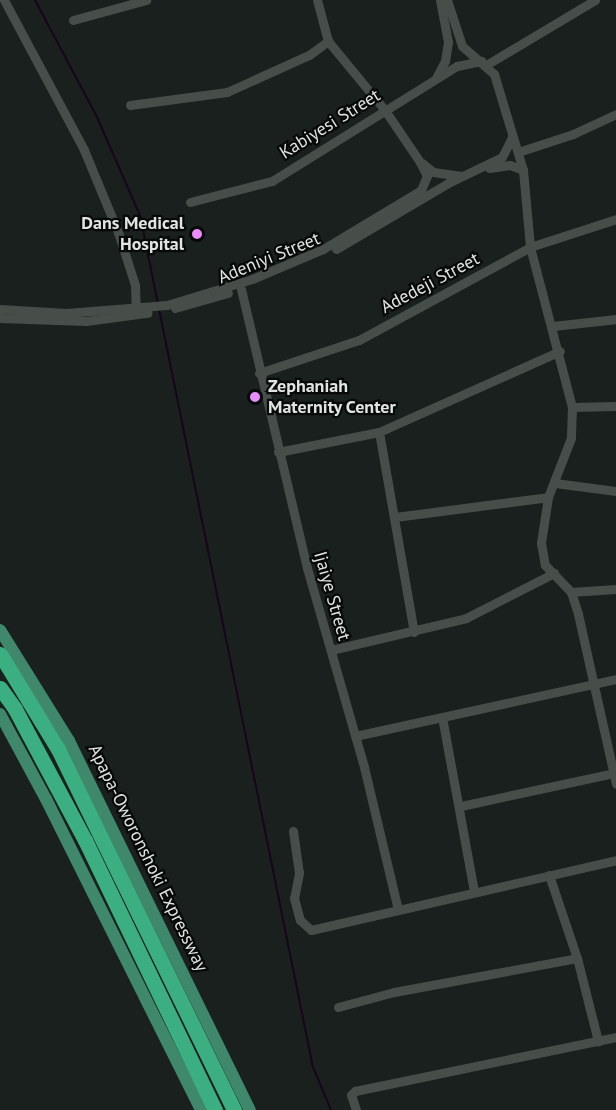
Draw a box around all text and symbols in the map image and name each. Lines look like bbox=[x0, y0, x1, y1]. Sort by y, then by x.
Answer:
street label: Kabiyesi Street bbox=[276, 85, 384, 163]
place label: Dans Medical Hospital bbox=[81, 213, 184, 256]
marker: Dans Medical Hospital bbox=[188, 225, 206, 243]
street label: Adeniyi Street bbox=[215, 228, 323, 288]
street label: Adedeji Street bbox=[377, 248, 483, 318]
place label: Zephaniah Maternity Center bbox=[268, 376, 397, 418]
marker: Zephaniah Maternity Center bbox=[246, 388, 264, 406]
street label: Ijaiye Street bbox=[309, 549, 355, 643]
street label: Apapa-Oworonshoki Expressway bbox=[84, 741, 212, 975]

